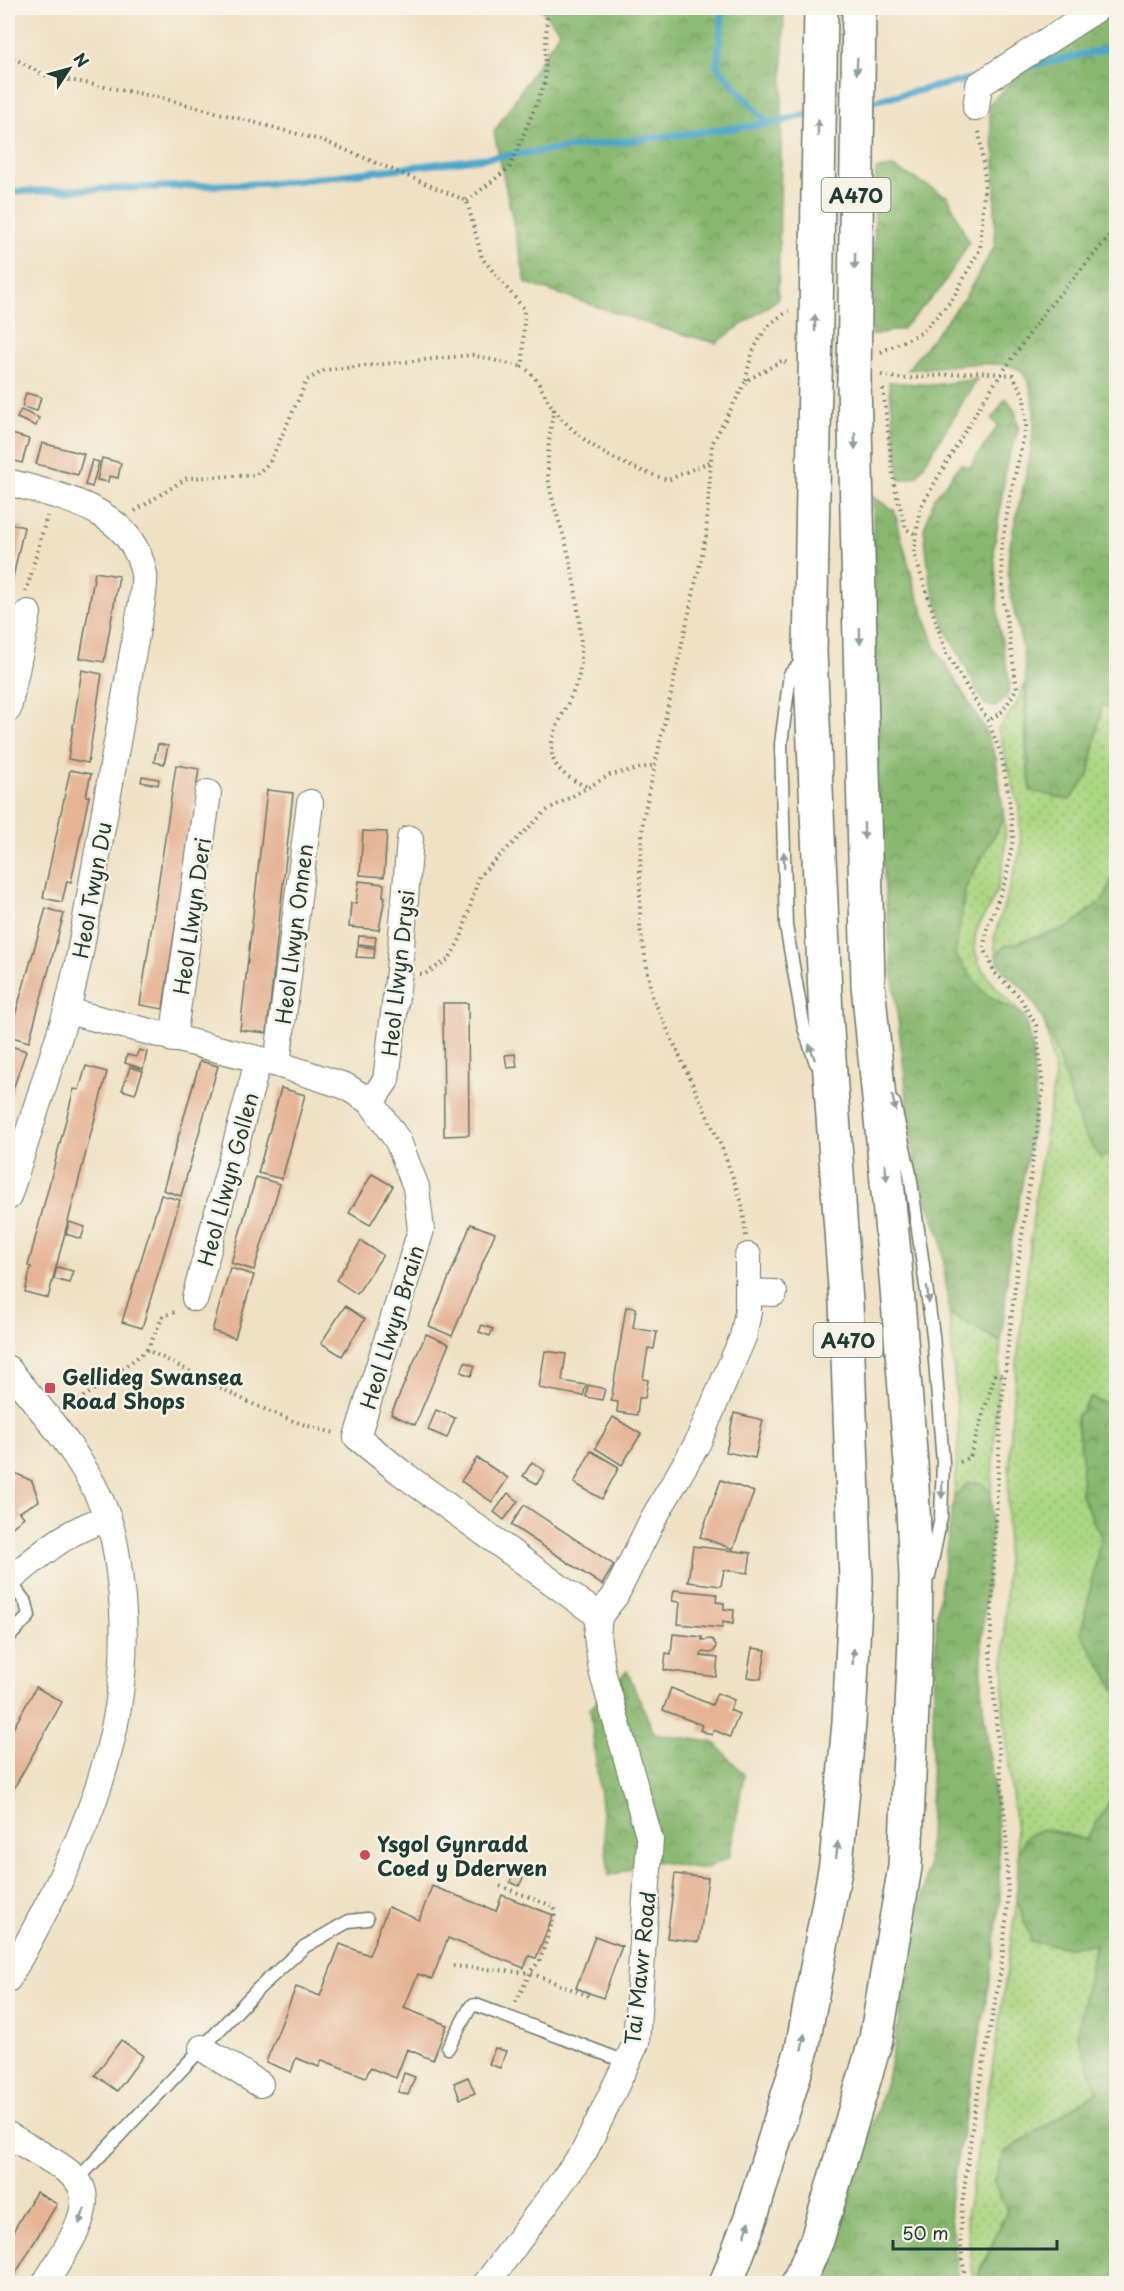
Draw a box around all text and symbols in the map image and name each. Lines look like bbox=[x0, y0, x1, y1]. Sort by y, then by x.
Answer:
north arrow bbox=[39, 39, 99, 99]
text: N bbox=[69, 47, 95, 72]
one-way arrow bbox=[853, 56, 862, 75]
one-way arrow bbox=[813, 118, 823, 137]
road number: A470 bbox=[822, 178, 890, 212]
one-way arrow bbox=[850, 251, 860, 270]
one-way arrow bbox=[810, 313, 820, 332]
one-way arrow bbox=[850, 431, 860, 450]
one-way arrow bbox=[855, 626, 864, 645]
street label: Heol Twyn Du bbox=[63, 819, 119, 961]
one-way arrow bbox=[859, 821, 869, 840]
street label: Heol Llwyn Deri bbox=[164, 835, 218, 997]
street label: Heol Llwyn Onnen bbox=[266, 842, 320, 1026]
one-way arrow bbox=[780, 850, 789, 869]
street label: Heol Llwyn Drysi bbox=[372, 888, 422, 1058]
one-way arrow bbox=[807, 1043, 817, 1061]
street label: Heol Llwyn Gollen bbox=[188, 1088, 266, 1270]
one-way arrow bbox=[890, 1094, 899, 1113]
one-way arrow bbox=[881, 1162, 891, 1181]
street label: Heol Llwyn Brain bbox=[351, 1241, 431, 1413]
one-way arrow bbox=[923, 1286, 932, 1305]
road number: A470 bbox=[814, 1323, 882, 1357]
place label: Gellideg Swansea Road Shops bbox=[62, 1360, 243, 1416]
marker: Gellideg Swansea Road Shops bbox=[43, 1381, 57, 1395]
one-way arrow bbox=[937, 1480, 947, 1499]
one-way arrow bbox=[848, 1646, 857, 1665]
place label: Ysgol Gynradd Coed y Dderwen bbox=[377, 1827, 547, 1883]
one-way arrow bbox=[832, 1840, 842, 1859]
marker: Ysgol Gynradd Coed y Dderwen bbox=[358, 1848, 372, 1862]
street label: Tai Mawr Road bbox=[615, 1890, 663, 2046]
one-way arrow bbox=[799, 2032, 808, 2051]
one-way arrow bbox=[76, 2207, 86, 2225]
scale bar bbox=[893, 2213, 1056, 2251]
one-way arrow bbox=[742, 2219, 752, 2237]
text: 50 m bbox=[902, 2219, 949, 2246]

